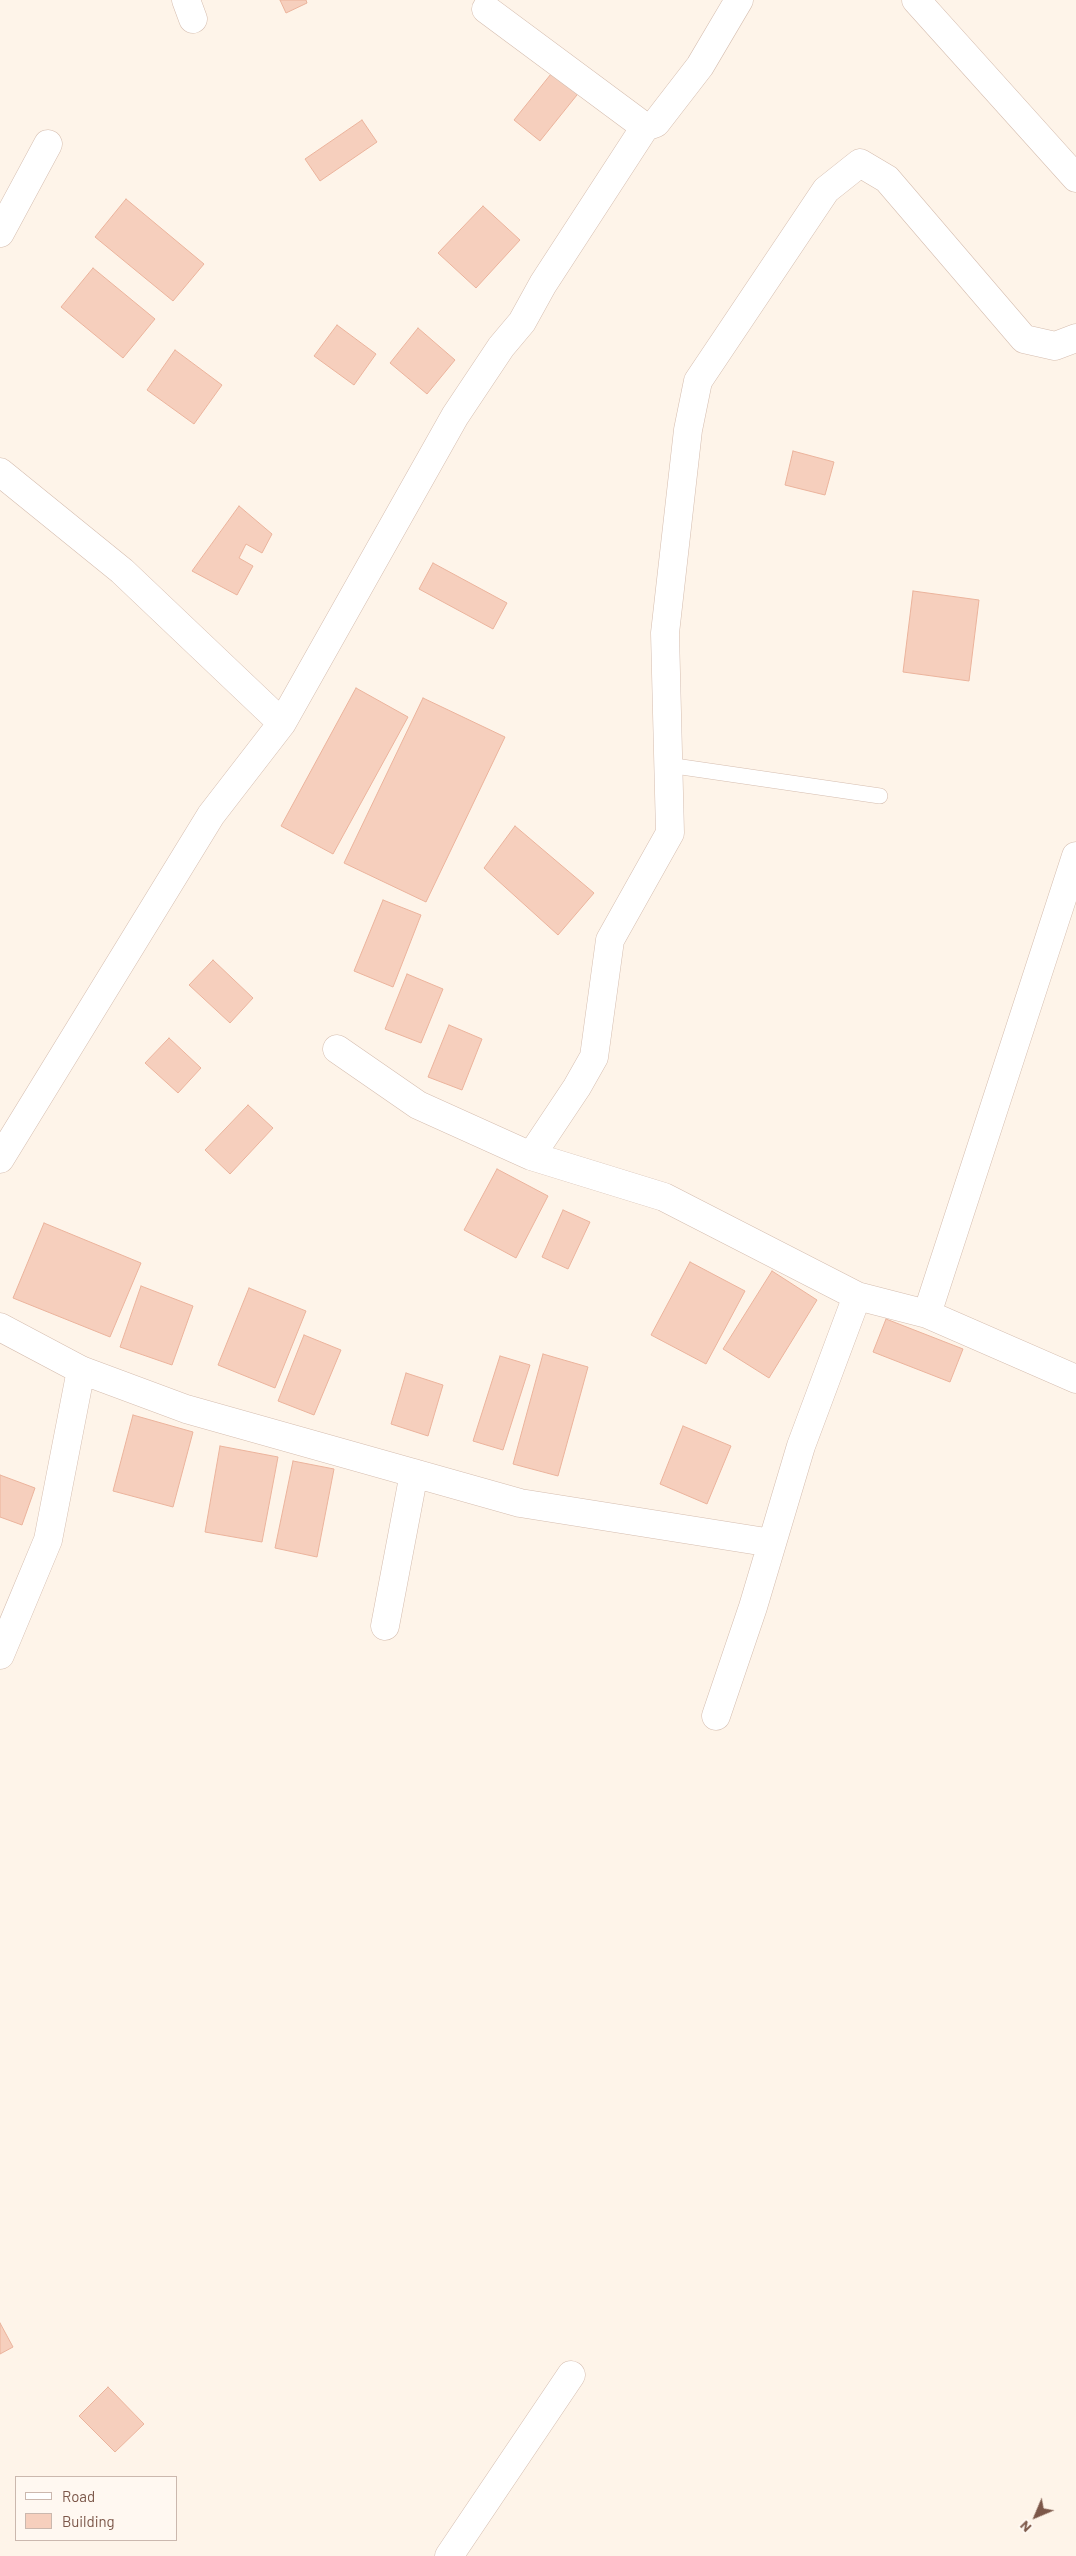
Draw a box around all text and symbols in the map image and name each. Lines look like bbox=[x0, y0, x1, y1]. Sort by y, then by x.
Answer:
legend bbox=[15, 2476, 178, 2541]
text: Road bbox=[62, 2487, 95, 2505]
north arrow bbox=[1011, 2491, 1061, 2541]
text: Building bbox=[62, 2512, 115, 2530]
text: N bbox=[1016, 2518, 1034, 2536]

